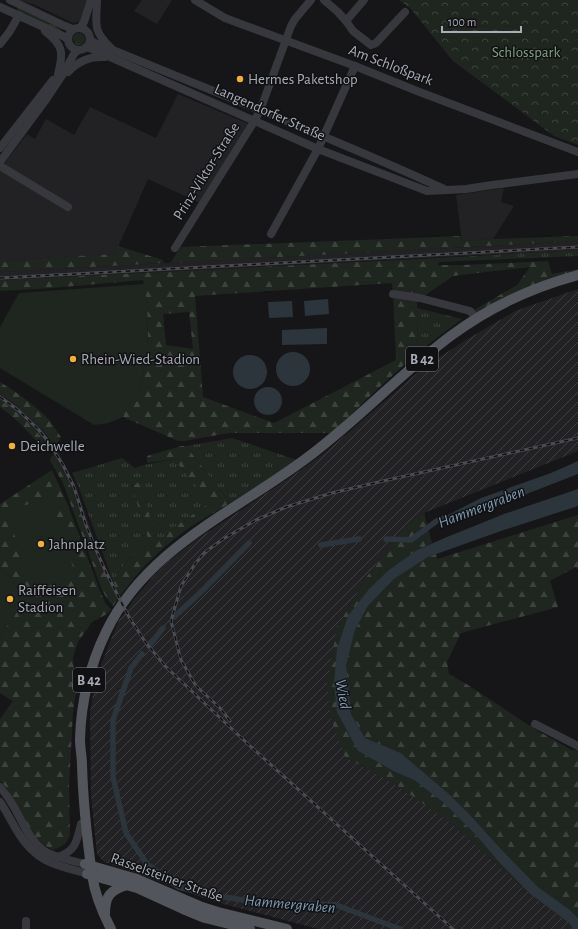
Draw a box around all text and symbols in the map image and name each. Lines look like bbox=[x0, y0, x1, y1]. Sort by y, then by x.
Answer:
scale bar bbox=[442, 8, 521, 34]
text: 100 m bbox=[448, 16, 476, 28]
street label: Am Schloßpark bbox=[347, 43, 435, 88]
park label: Schlosspark bbox=[492, 45, 560, 60]
place label: Hermes Paketshop bbox=[248, 72, 358, 87]
marker: Hermes Paketshop bbox=[235, 74, 245, 84]
street label: Langendorfer Straße bbox=[212, 81, 328, 144]
street label: Prinz-Viktor-Straße bbox=[170, 120, 242, 223]
road number: B 42 bbox=[406, 347, 438, 371]
place label: Rhein-Wied-Stadion bbox=[81, 352, 200, 367]
marker: Rhein-Wied-Stadion bbox=[68, 354, 78, 364]
place label: Deichwelle bbox=[20, 439, 85, 454]
marker: Deichwelle bbox=[7, 441, 17, 451]
water label: Hammergraben bbox=[436, 483, 527, 531]
place label: Jahnplatz bbox=[49, 537, 105, 552]
marker: Jahnplatz bbox=[36, 539, 46, 549]
place label: Raiffeisen Stadion bbox=[18, 583, 76, 615]
marker: Raiffeisen Stadion bbox=[5, 594, 15, 604]
road number: B 42 bbox=[73, 668, 105, 692]
water label: Wied bbox=[333, 678, 354, 710]
street label: Rasselsteiner Straße bbox=[109, 850, 225, 905]
water label: Hammergraben bbox=[244, 892, 336, 916]

